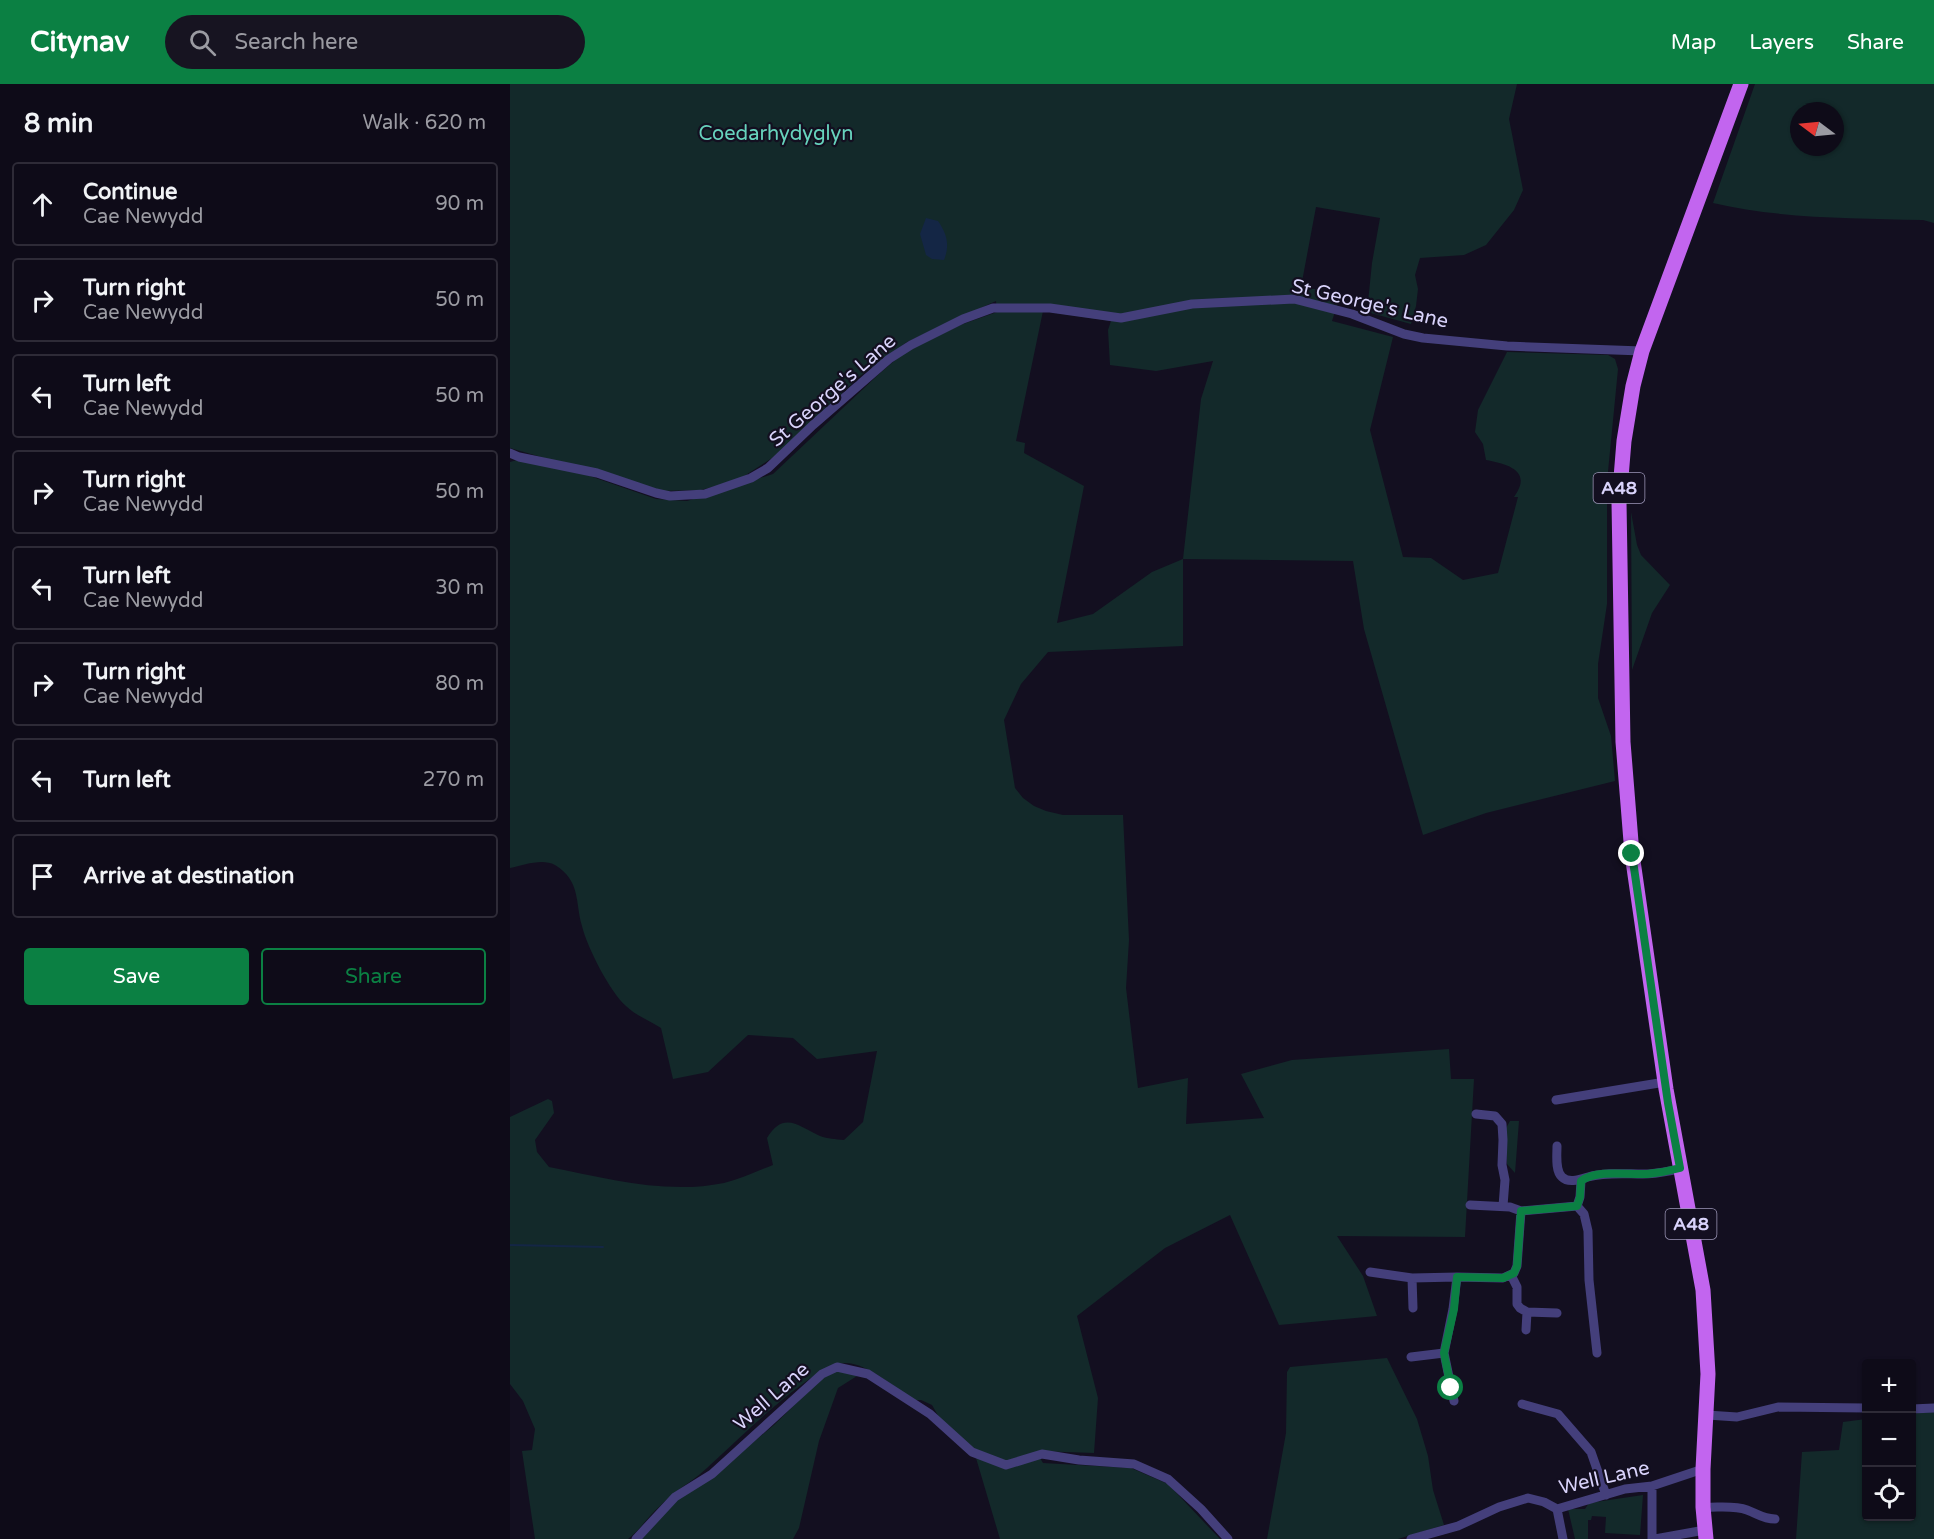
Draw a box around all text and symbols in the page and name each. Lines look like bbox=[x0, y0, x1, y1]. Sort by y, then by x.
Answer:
search box bbox=[165, 15, 585, 69]
text: Citynav bbox=[30, 25, 129, 59]
icon: search bbox=[186, 26, 219, 59]
text: Search here bbox=[234, 29, 358, 55]
text: Map bbox=[1671, 30, 1716, 55]
text: Layers bbox=[1749, 30, 1814, 55]
text: Share bbox=[1847, 30, 1904, 55]
north arrow bbox=[1790, 102, 1844, 156]
text: 8 min bbox=[24, 108, 93, 139]
text: Walk · 620 m bbox=[363, 111, 486, 135]
park label: Coedarhydyglyn bbox=[699, 122, 853, 146]
text: Continue bbox=[83, 179, 178, 205]
icon: ahead bbox=[26, 188, 59, 221]
text: 90 m bbox=[435, 192, 484, 216]
text: Cae Newydd bbox=[83, 205, 203, 229]
street label: St George's Lane bbox=[1289, 274, 1450, 334]
text: Turn right bbox=[83, 275, 185, 301]
icon: right bbox=[26, 284, 59, 317]
text: 50 m bbox=[435, 288, 484, 312]
text: Cae Newydd bbox=[83, 301, 203, 325]
street label: St George's Lane bbox=[764, 329, 901, 452]
text: Turn left bbox=[83, 371, 171, 397]
icon: left bbox=[26, 380, 59, 413]
text: 50 m bbox=[435, 384, 484, 408]
text: Cae Newydd bbox=[83, 397, 203, 421]
text: Turn right bbox=[83, 467, 185, 493]
road number: A48 bbox=[1594, 473, 1644, 503]
icon: right bbox=[26, 476, 59, 509]
text: 50 m bbox=[435, 480, 484, 504]
text: Cae Newydd bbox=[83, 493, 203, 517]
text: Turn left bbox=[83, 563, 171, 589]
icon: left bbox=[26, 572, 59, 605]
text: 30 m bbox=[435, 576, 484, 600]
text: Cae Newydd bbox=[83, 589, 203, 613]
text: Turn right bbox=[83, 659, 185, 685]
icon: right bbox=[26, 668, 59, 701]
text: 80 m bbox=[435, 672, 484, 696]
text: Cae Newydd bbox=[83, 685, 203, 709]
icon: left bbox=[26, 764, 59, 797]
text: Turn left bbox=[83, 767, 171, 793]
text: 270 m bbox=[423, 768, 484, 792]
route end bbox=[1618, 840, 1644, 866]
icon: arrive bbox=[26, 860, 59, 893]
text: Arrive at destination bbox=[83, 863, 294, 889]
button: Save bbox=[24, 948, 249, 1005]
button: Share bbox=[261, 948, 486, 1005]
road number: A48 bbox=[1666, 1209, 1716, 1239]
street label: Well Lane bbox=[729, 1357, 814, 1436]
map controls bbox=[1862, 1359, 1916, 1521]
button: + bbox=[1862, 1359, 1916, 1413]
route start bbox=[1437, 1374, 1463, 1400]
button: − bbox=[1862, 1413, 1916, 1467]
street label: Well Lane bbox=[1557, 1456, 1652, 1500]
button: locate bbox=[1862, 1467, 1916, 1521]

